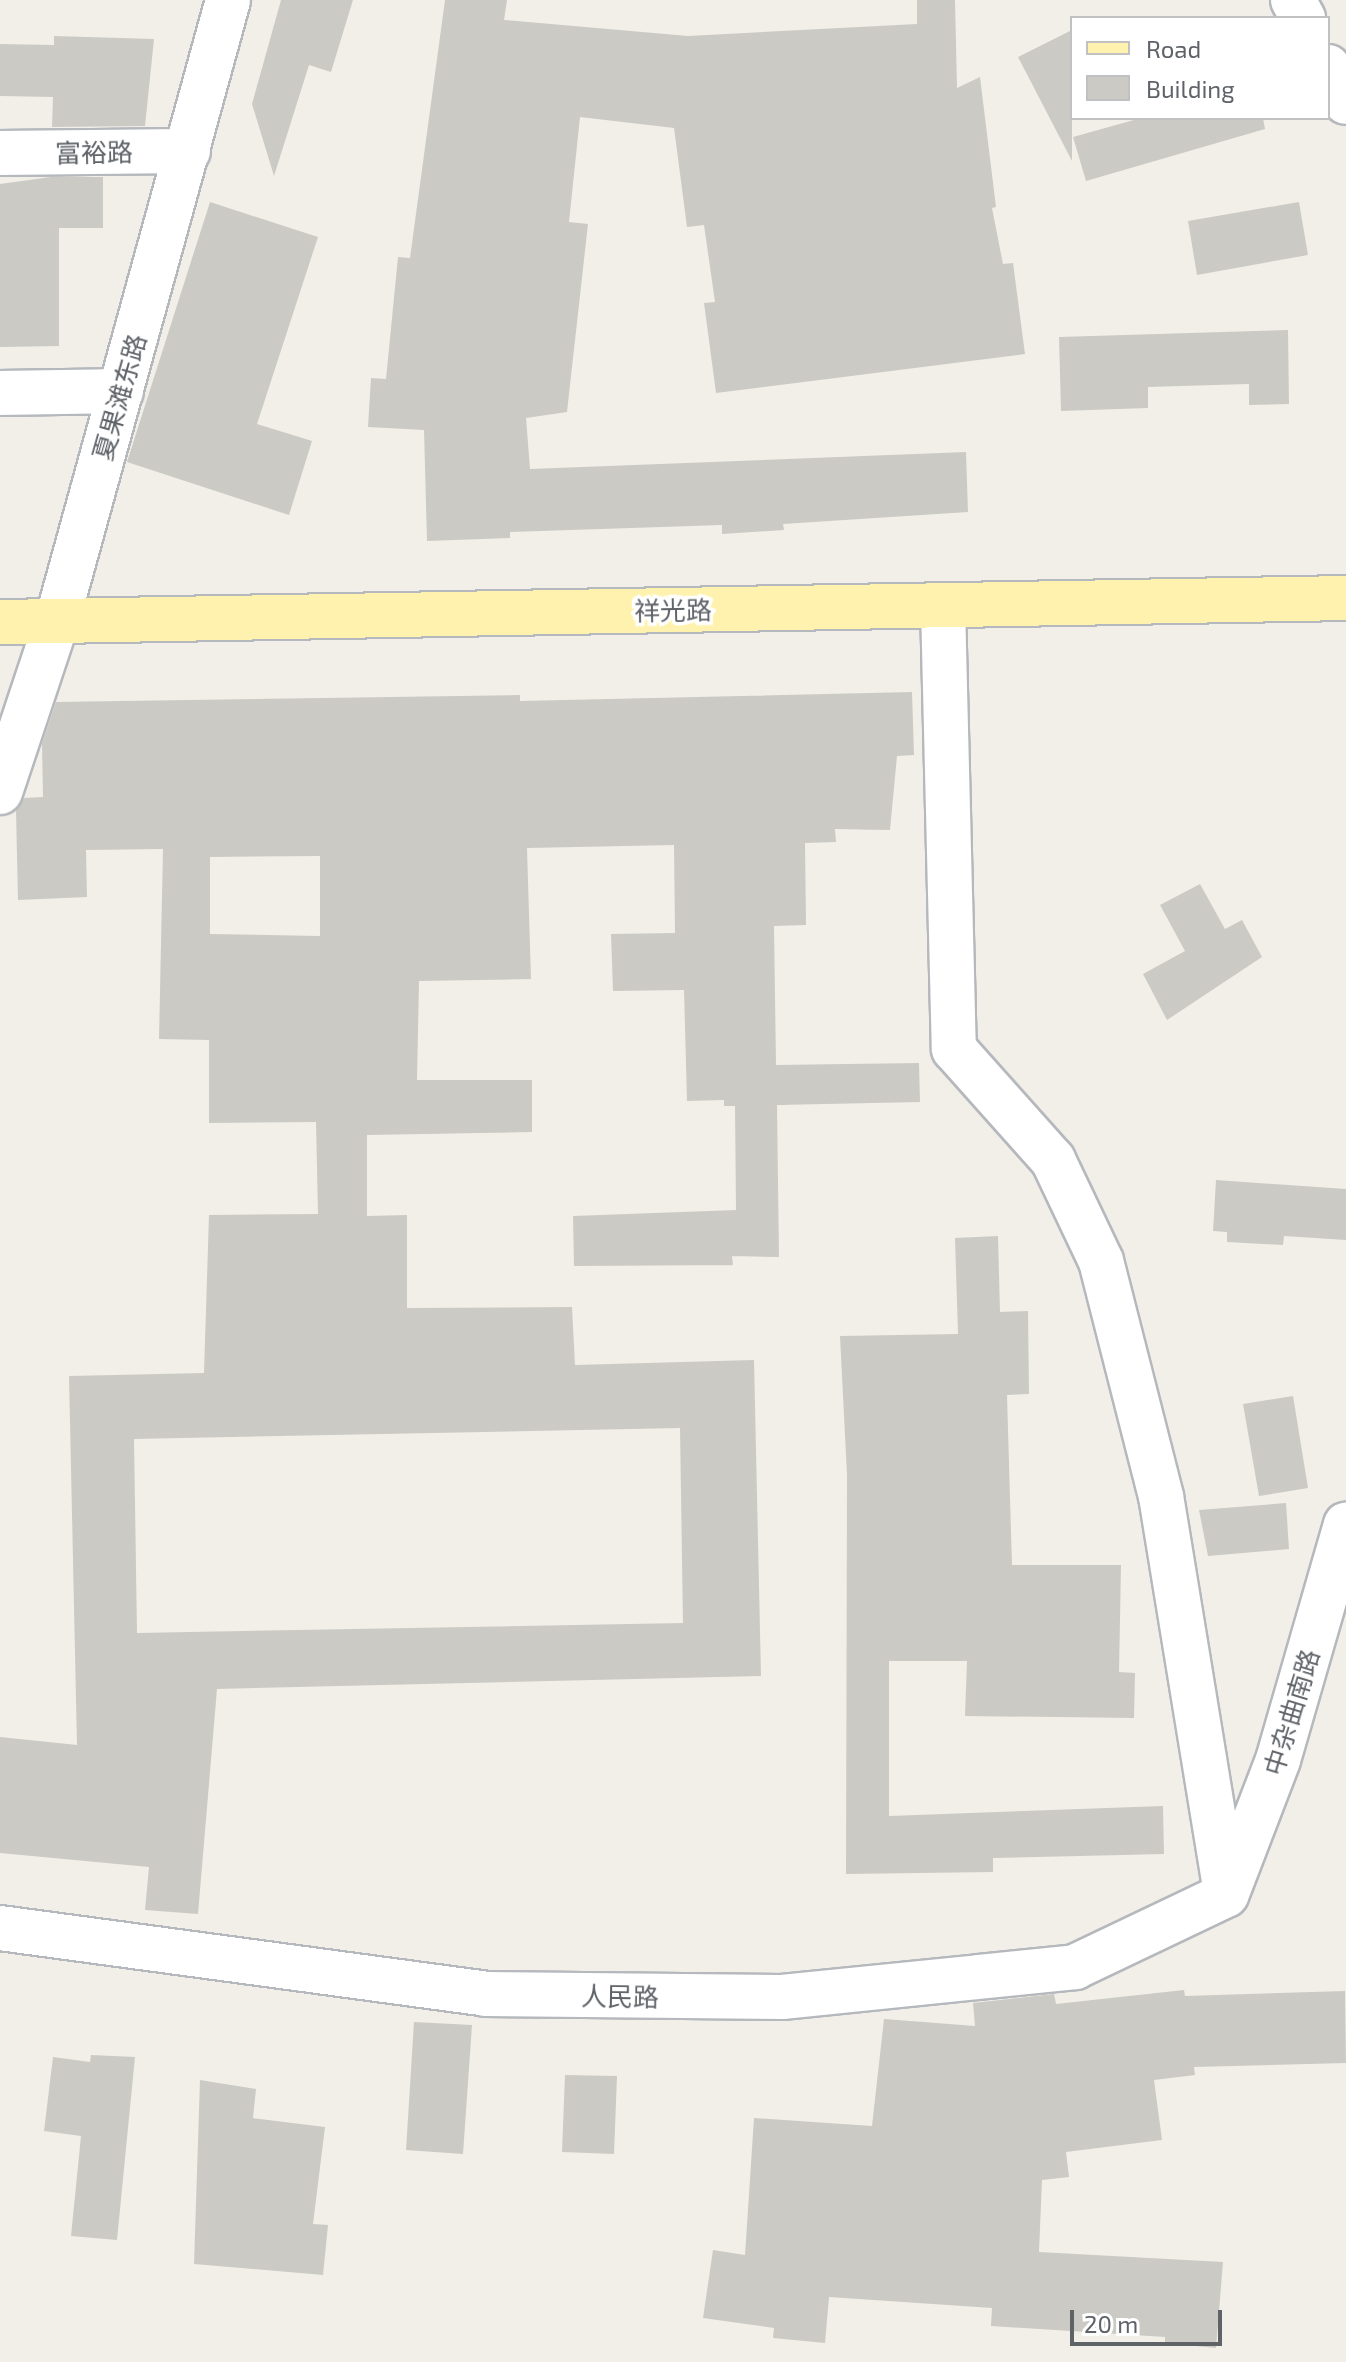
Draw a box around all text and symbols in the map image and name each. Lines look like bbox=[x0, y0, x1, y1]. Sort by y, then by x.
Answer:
legend bbox=[1070, 16, 1330, 120]
text: Road bbox=[1146, 34, 1201, 63]
text: Building bbox=[1146, 74, 1235, 103]
street label: 富裕路 bbox=[55, 136, 133, 168]
street label: 夏果滩东路 bbox=[86, 330, 152, 464]
street label: 祥光路 bbox=[634, 594, 712, 626]
street label: 中杂曲南路 bbox=[1257, 1645, 1325, 1779]
street label: 人民路 bbox=[581, 1980, 659, 2012]
scale bar bbox=[1074, 2294, 1226, 2344]
text: 20 m bbox=[1084, 2309, 1138, 2338]

